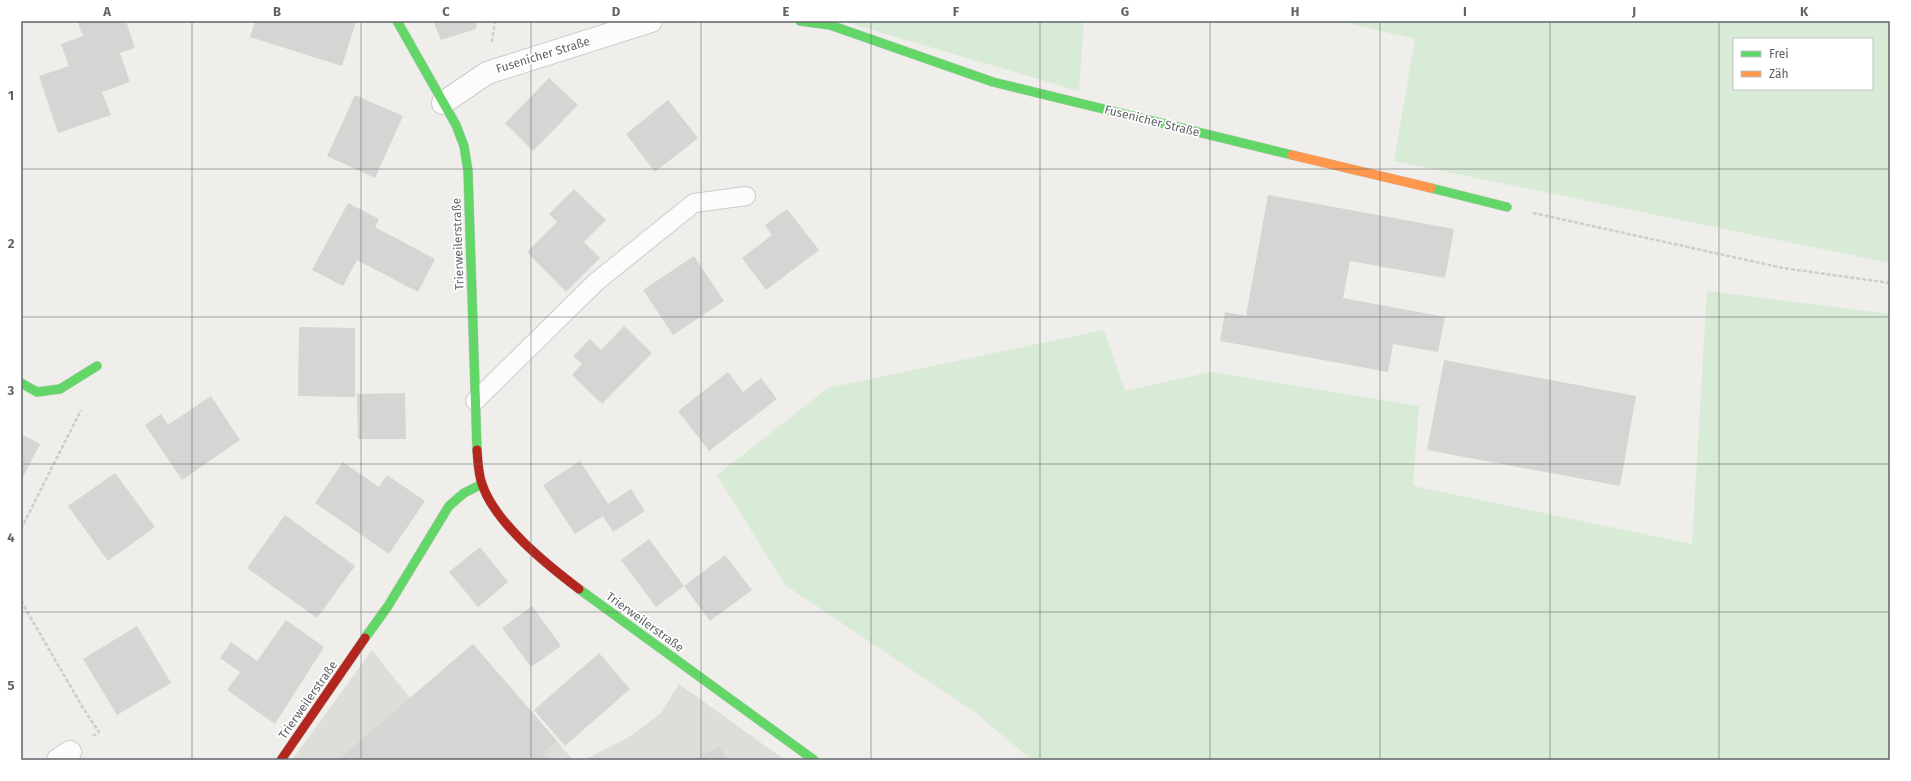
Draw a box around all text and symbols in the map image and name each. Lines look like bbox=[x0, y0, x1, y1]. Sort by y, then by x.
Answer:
text: A bbox=[102, 4, 111, 19]
text: B bbox=[273, 4, 281, 19]
text: C bbox=[442, 4, 450, 19]
text: D bbox=[612, 4, 621, 19]
text: E bbox=[783, 4, 790, 19]
text: F bbox=[953, 4, 960, 19]
text: G bbox=[1121, 4, 1129, 19]
text: H bbox=[1291, 4, 1299, 19]
text: I bbox=[1463, 4, 1467, 19]
text: J bbox=[1631, 4, 1636, 19]
text: K bbox=[1800, 4, 1809, 19]
street label: Fusenicher Straße bbox=[494, 34, 592, 76]
legend bbox=[1733, 38, 1873, 90]
text: Frei bbox=[1769, 47, 1789, 61]
text: Zäh bbox=[1769, 67, 1789, 81]
text: 1 bbox=[8, 88, 14, 103]
street label: Fusenicher Straße bbox=[1103, 102, 1201, 140]
street label: Trierweilerstraße bbox=[449, 198, 467, 290]
text: 2 bbox=[8, 236, 15, 251]
text: 3 bbox=[7, 383, 15, 398]
text: 4 bbox=[7, 530, 15, 545]
street label: Trierweilerstraße bbox=[604, 589, 686, 655]
street label: Trierweilerstraße bbox=[276, 658, 340, 742]
text: 5 bbox=[8, 678, 15, 693]

